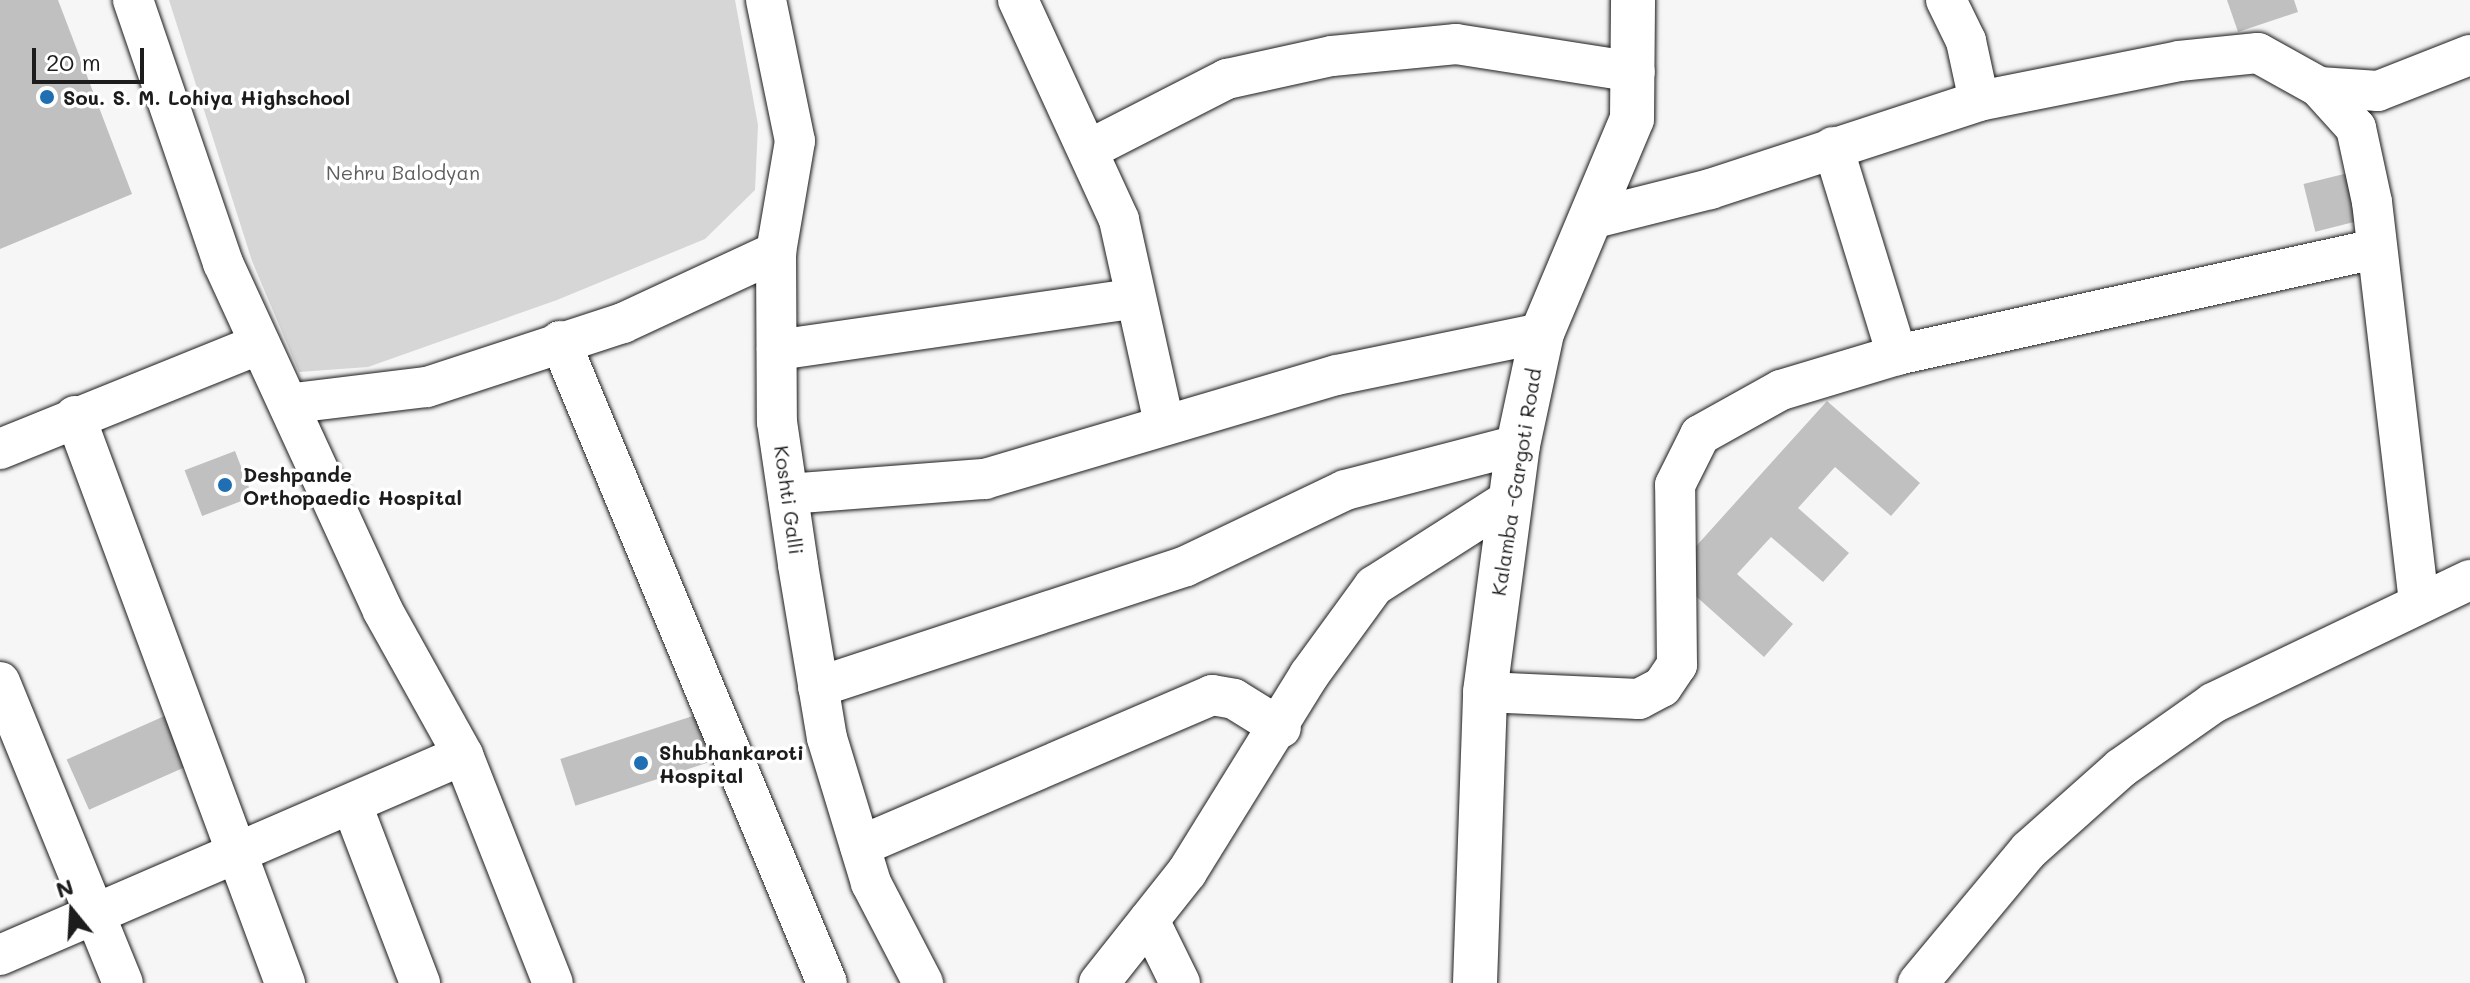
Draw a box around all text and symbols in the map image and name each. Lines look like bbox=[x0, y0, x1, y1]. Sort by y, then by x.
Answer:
scale bar bbox=[36, 32, 148, 82]
text: 20 m bbox=[46, 46, 101, 77]
place label: Sou. S. M. Lohiya Highschool bbox=[63, 85, 350, 109]
marker: Sou. S. M. Lohiya Highschool bbox=[38, 88, 56, 106]
park label: Nehru Balodyan bbox=[326, 160, 480, 184]
street label: Kalamba -Gargoti Road bbox=[1486, 367, 1546, 597]
street label: Koshti Galli bbox=[769, 444, 809, 556]
place label: Deshpande Orthopaedic Hospital bbox=[243, 462, 462, 509]
marker: Deshpande Orthopaedic Hospital bbox=[214, 474, 236, 496]
place label: Shubhankaroti Hospital bbox=[659, 740, 804, 787]
marker: Shubhankaroti Hospital bbox=[630, 752, 652, 774]
north arrow bbox=[32, 871, 112, 951]
text: N bbox=[52, 871, 77, 904]

